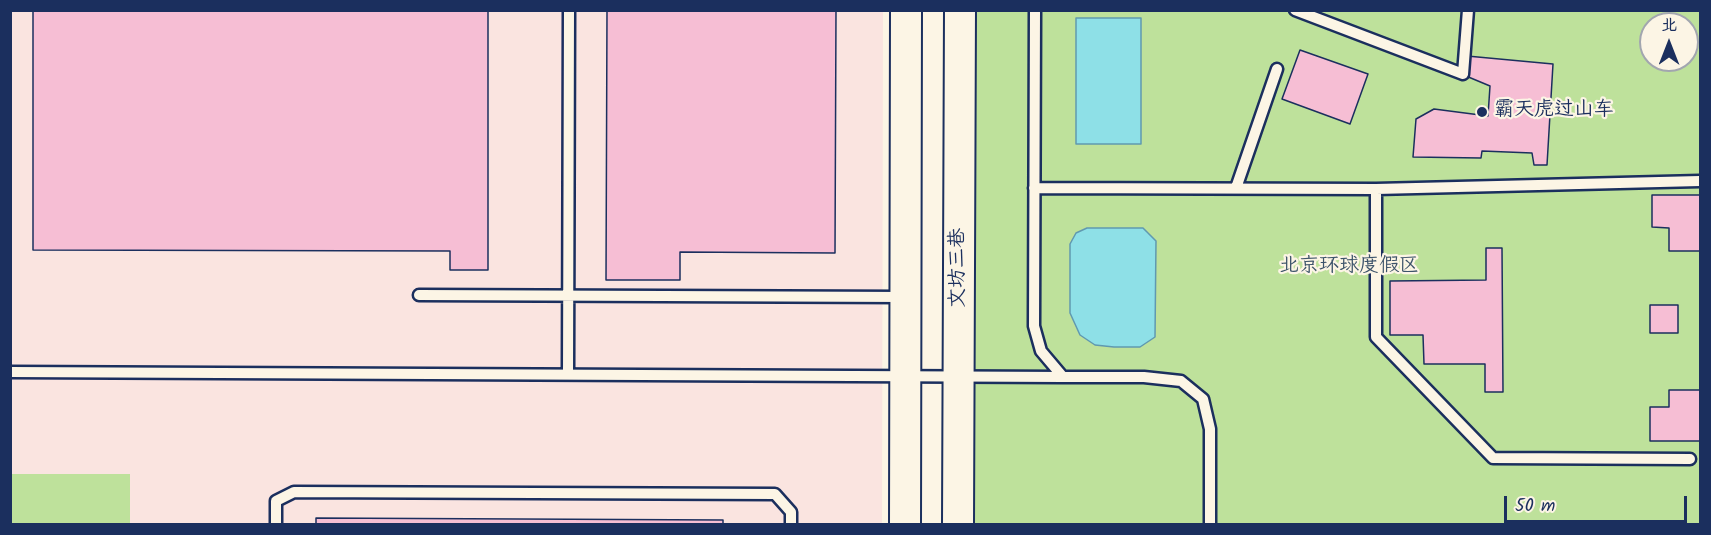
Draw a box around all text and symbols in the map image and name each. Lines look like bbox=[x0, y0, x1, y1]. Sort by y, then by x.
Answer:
north arrow bbox=[1639, 12, 1699, 72]
text: 北 bbox=[1661, 13, 1677, 38]
place label: 霸天虎过山车 bbox=[1494, 100, 1614, 124]
marker: 霸天虎过山车 bbox=[1475, 105, 1489, 119]
street label: 文坊三巷 bbox=[948, 228, 972, 308]
park label: 北京环球度假区 bbox=[1279, 256, 1419, 280]
scale bar bbox=[1507, 484, 1690, 522]
text: 50 m bbox=[1515, 492, 1555, 521]

